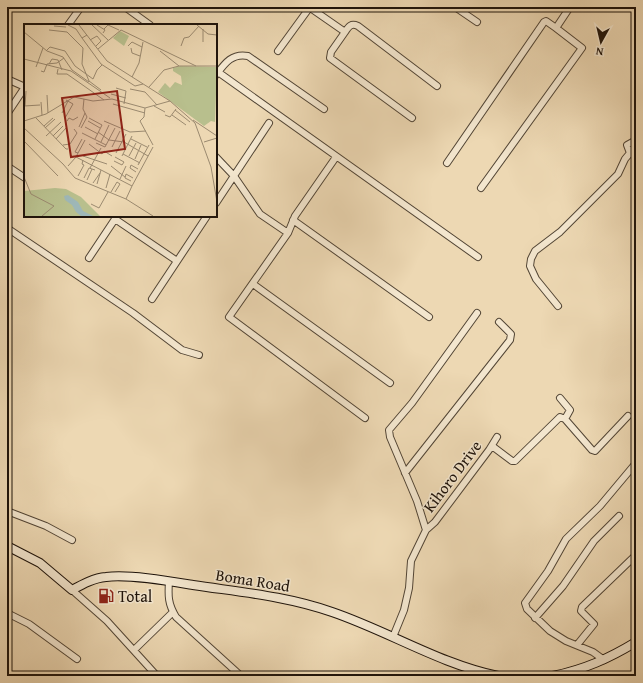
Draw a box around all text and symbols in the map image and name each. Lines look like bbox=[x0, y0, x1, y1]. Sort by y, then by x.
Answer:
north arrow bbox=[581, 22, 621, 62]
inset map bbox=[24, 24, 217, 217]
text: N bbox=[594, 43, 604, 60]
street label: Kihoro Drive bbox=[417, 435, 487, 517]
street label: Boma Road bbox=[214, 562, 292, 598]
place label: Total bbox=[118, 584, 153, 608]
fuel station icon: Total bbox=[97, 587, 115, 605]

